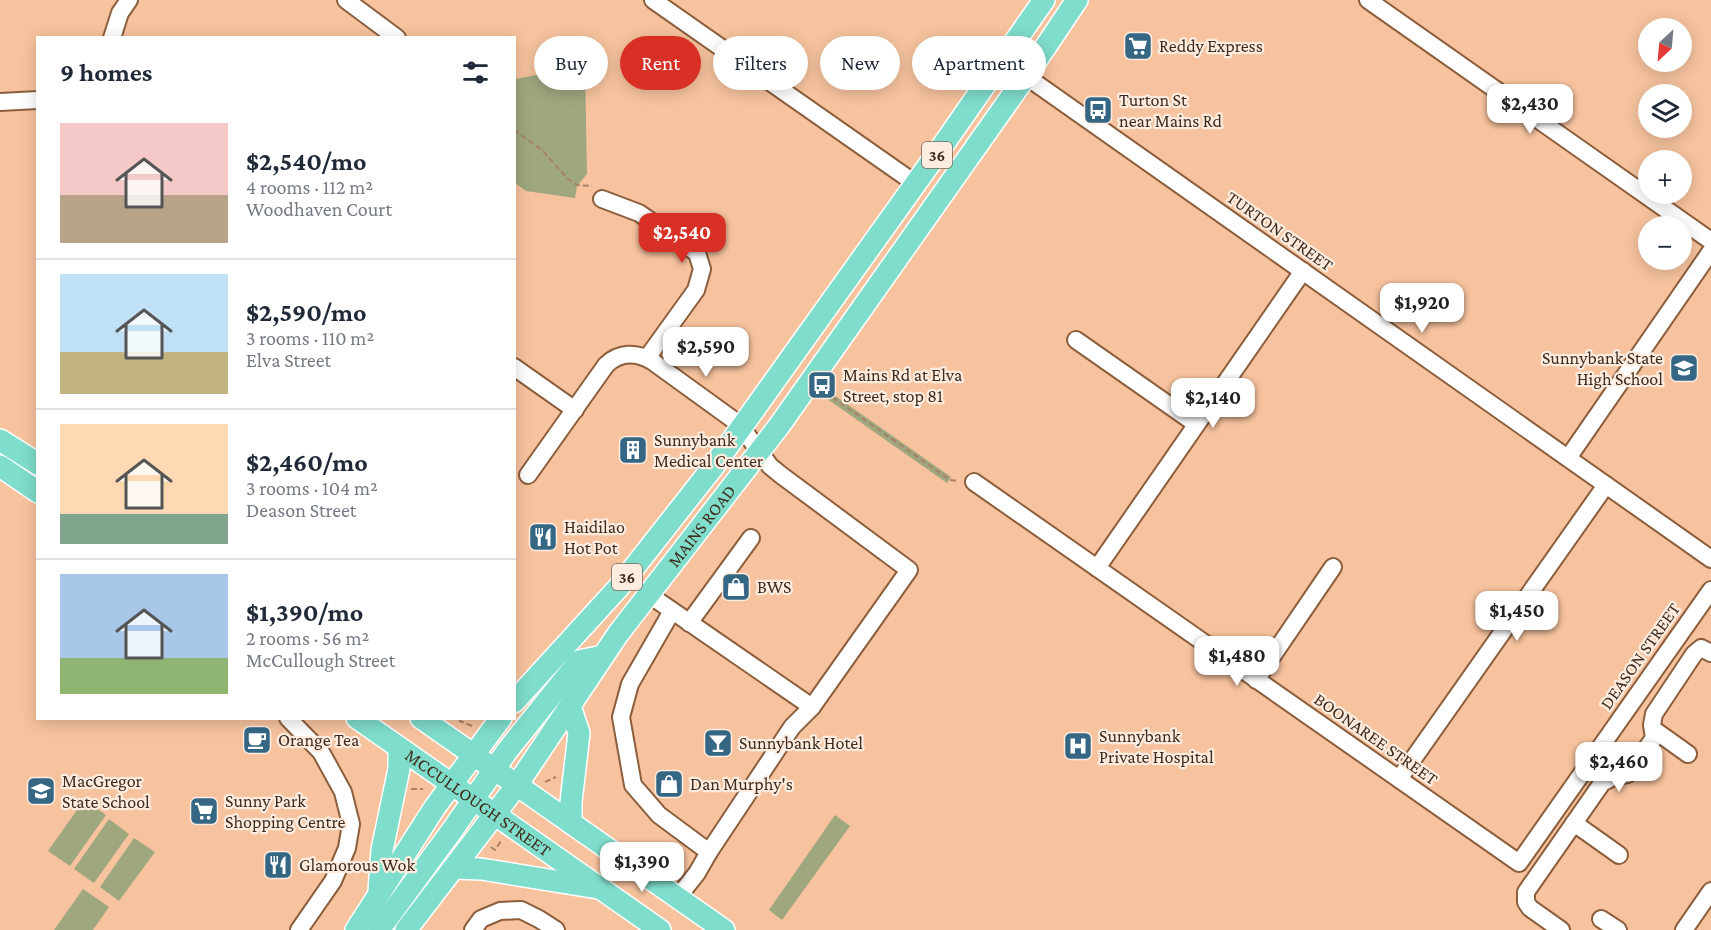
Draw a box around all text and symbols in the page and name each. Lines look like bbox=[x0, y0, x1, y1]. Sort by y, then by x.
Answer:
north arrow bbox=[1638, 18, 1692, 72]
map controls bbox=[1638, 18, 1692, 270]
supermarket icon: Reddy Express bbox=[1122, 30, 1154, 62]
chip: Buy bbox=[534, 36, 608, 90]
chip: Rent bbox=[620, 36, 701, 90]
chip: Filters bbox=[713, 36, 808, 90]
chip: New bbox=[820, 36, 900, 90]
chip: Apartment bbox=[912, 36, 1046, 90]
place label: Reddy Express bbox=[1159, 36, 1263, 56]
icon: filters bbox=[459, 56, 492, 89]
text: 9 homes bbox=[60, 58, 152, 87]
pin: $2,430 bbox=[1481, 84, 1579, 135]
button: layers bbox=[1638, 84, 1692, 138]
place label: Turton St near Mains Rd bbox=[1119, 90, 1223, 131]
text: $2,430 bbox=[1501, 92, 1559, 114]
bus stop icon: Turton St near Mains Rd bbox=[1082, 94, 1114, 126]
road number: 36 bbox=[922, 142, 952, 168]
icon: home bbox=[108, 147, 180, 219]
text: $2,540/mo bbox=[246, 147, 367, 176]
button: + bbox=[1638, 150, 1692, 204]
text: 4 rooms · 112 m² bbox=[246, 176, 373, 198]
street label: TURTON STREET bbox=[1223, 187, 1337, 275]
text: Woodhaven Court bbox=[246, 198, 392, 220]
pin: $2,540 bbox=[633, 213, 731, 264]
button: − bbox=[1638, 216, 1692, 270]
text: $2,540 bbox=[653, 221, 711, 243]
pin: $1,920 bbox=[1373, 283, 1471, 334]
text: $1,920 bbox=[1394, 291, 1450, 313]
icon: home bbox=[108, 298, 180, 370]
text: $2,590/mo bbox=[246, 298, 367, 327]
text: 3 rooms · 110 m² bbox=[246, 327, 374, 349]
pin: $2,590 bbox=[657, 327, 755, 378]
text: $2,590 bbox=[677, 335, 735, 357]
place label: Sunnybank State High School bbox=[1542, 348, 1663, 389]
text: Elva Street bbox=[246, 349, 331, 371]
school or university icon: Sunnybank State High School bbox=[1668, 352, 1700, 384]
place label: Mains Rd at Elva Street, stop 81 bbox=[843, 365, 962, 406]
bus stop icon: Mains Rd at Elva Street, stop 81 bbox=[806, 369, 838, 401]
pin: $2,140 bbox=[1164, 378, 1262, 429]
text: $2,140 bbox=[1185, 386, 1241, 408]
place label: Sunnybank Medical Center bbox=[654, 430, 764, 471]
building icon: Sunnybank Medical Center bbox=[617, 434, 649, 466]
icon: home bbox=[108, 448, 180, 520]
text: $2,460/mo bbox=[246, 448, 368, 477]
text: 3 rooms · 104 m² bbox=[246, 477, 378, 499]
street label: MAINS ROAD bbox=[664, 481, 740, 571]
text: Deason Street bbox=[246, 499, 357, 521]
place label: Haidilao Hot Pot bbox=[564, 517, 625, 558]
restaurant icon: Haidilao Hot Pot bbox=[527, 521, 559, 553]
road number: 36 bbox=[612, 564, 642, 590]
shop icon: BWS bbox=[720, 571, 752, 603]
place label: BWS bbox=[757, 577, 792, 597]
pin: $1,450 bbox=[1468, 591, 1566, 642]
icon: home bbox=[108, 598, 180, 670]
text: $1,390/mo bbox=[246, 598, 363, 627]
text: $1,450 bbox=[1489, 599, 1545, 621]
street label: DEASON STREET bbox=[1596, 599, 1684, 713]
text: 2 rooms · 56 m² bbox=[246, 627, 369, 649]
pin: $1,480 bbox=[1188, 636, 1286, 687]
text: $1,480 bbox=[1208, 644, 1266, 666]
text: McCullough Street bbox=[246, 649, 395, 671]
street label: BOONAREE STREET bbox=[1310, 689, 1442, 789]
cafe icon: Orange Tea bbox=[241, 724, 273, 756]
place label: Sunnybank Private Hospital bbox=[1099, 726, 1214, 767]
bar icon: Sunnybank Hotel bbox=[702, 727, 734, 759]
place label: Orange Tea bbox=[278, 730, 359, 750]
hospital icon: Sunnybank Private Hospital bbox=[1062, 730, 1094, 762]
place label: Sunnybank Hotel bbox=[739, 733, 863, 753]
pin: $2,460 bbox=[1570, 742, 1668, 793]
street label: MCCULLOUGH STREET bbox=[401, 745, 555, 861]
text: $2,460 bbox=[1589, 750, 1649, 772]
shop icon: Dan Murphy's bbox=[653, 768, 685, 800]
place label: MacGregor State School bbox=[62, 771, 150, 812]
place label: Dan Murphy's bbox=[690, 774, 793, 794]
school or university icon: MacGregor State School bbox=[25, 775, 57, 807]
place label: Sunny Park Shopping Centre bbox=[225, 791, 345, 832]
supermarket icon: Sunny Park Shopping Centre bbox=[188, 795, 220, 827]
pin: $1,390 bbox=[593, 842, 691, 893]
restaurant icon: Glamorous Wok bbox=[262, 849, 294, 881]
text: $1,390 bbox=[614, 850, 670, 872]
place label: Glamorous Wok bbox=[299, 855, 415, 875]

